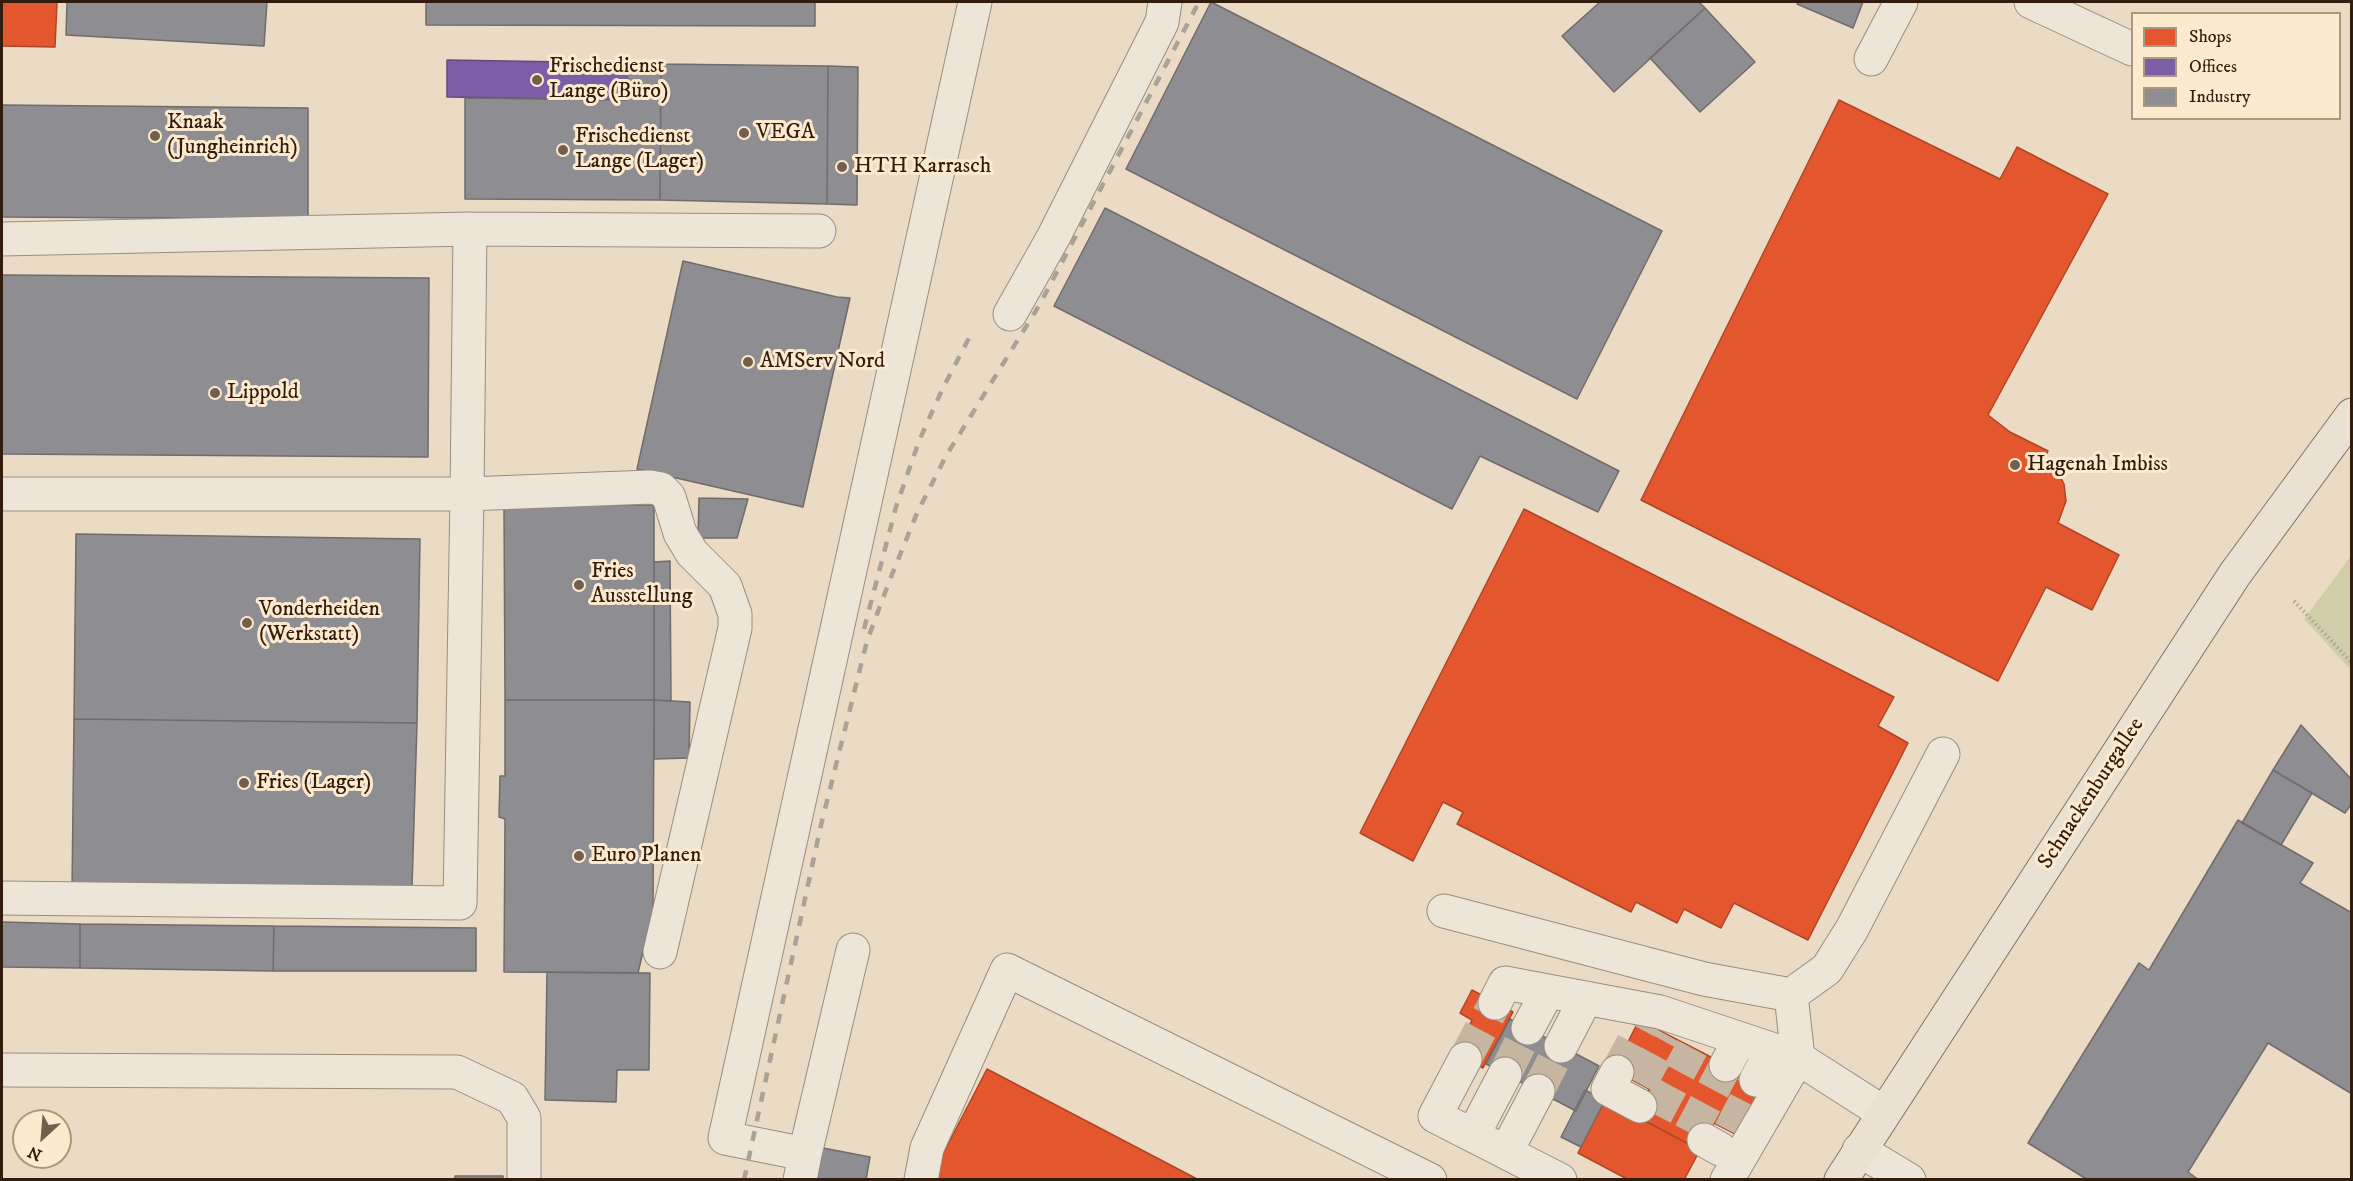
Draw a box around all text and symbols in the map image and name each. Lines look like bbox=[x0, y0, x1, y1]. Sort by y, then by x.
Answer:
legend bbox=[2131, 12, 2341, 120]
text: Shops bbox=[2189, 26, 2232, 48]
place label: Frischedienst Lange (Büro) bbox=[549, 54, 668, 106]
text: Offices bbox=[2189, 56, 2237, 78]
marker: Frischedienst Lange (Büro) bbox=[530, 73, 544, 87]
text: Industry bbox=[2189, 86, 2250, 108]
place label: Knaak (Jungheinrich) bbox=[167, 110, 298, 162]
place label: VEGA bbox=[756, 120, 815, 146]
place label: Frischedienst Lange (Lager) bbox=[575, 124, 704, 176]
marker: VEGA bbox=[737, 126, 751, 140]
marker: Knaak (Jungheinrich) bbox=[148, 129, 162, 143]
marker: Frischedienst Lange (Lager) bbox=[556, 143, 570, 157]
place label: HTH Karrasch bbox=[854, 154, 991, 180]
marker: HTH Karrasch bbox=[835, 160, 849, 174]
place label: AMServ Nord bbox=[760, 349, 885, 375]
marker: AMServ Nord bbox=[741, 355, 755, 369]
place label: Lippold bbox=[227, 380, 299, 406]
marker: Lippold bbox=[208, 386, 222, 400]
place label: Hagenah Imbiss bbox=[2027, 452, 2168, 478]
marker: Hagenah Imbiss bbox=[2008, 458, 2022, 472]
place label: Fries Ausstellung bbox=[591, 559, 692, 610]
marker: Fries Ausstellung bbox=[572, 578, 586, 592]
place label: Vonderheiden (Werkstatt) bbox=[259, 597, 380, 648]
marker: Vonderheiden (Werkstatt) bbox=[240, 616, 254, 630]
street label: Schnackenburgallee bbox=[2033, 714, 2151, 874]
place label: Fries (Lager) bbox=[256, 770, 371, 796]
marker: Fries (Lager) bbox=[237, 776, 251, 790]
place label: Euro Planen bbox=[591, 843, 701, 869]
marker: Euro Planen bbox=[572, 849, 586, 863]
north arrow bbox=[12, 1109, 72, 1169]
text: N bbox=[25, 1142, 45, 1165]

